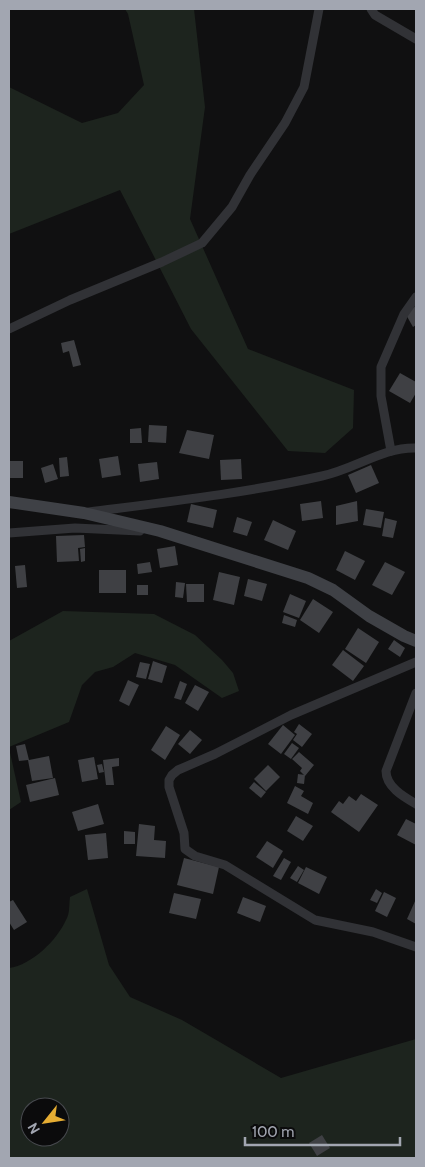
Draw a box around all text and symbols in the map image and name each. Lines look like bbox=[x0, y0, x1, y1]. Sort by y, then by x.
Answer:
north arrow bbox=[20, 1097, 70, 1147]
scale bar bbox=[245, 1114, 400, 1146]
text: N bbox=[23, 1120, 44, 1137]
text: 100 m bbox=[252, 1123, 294, 1141]

